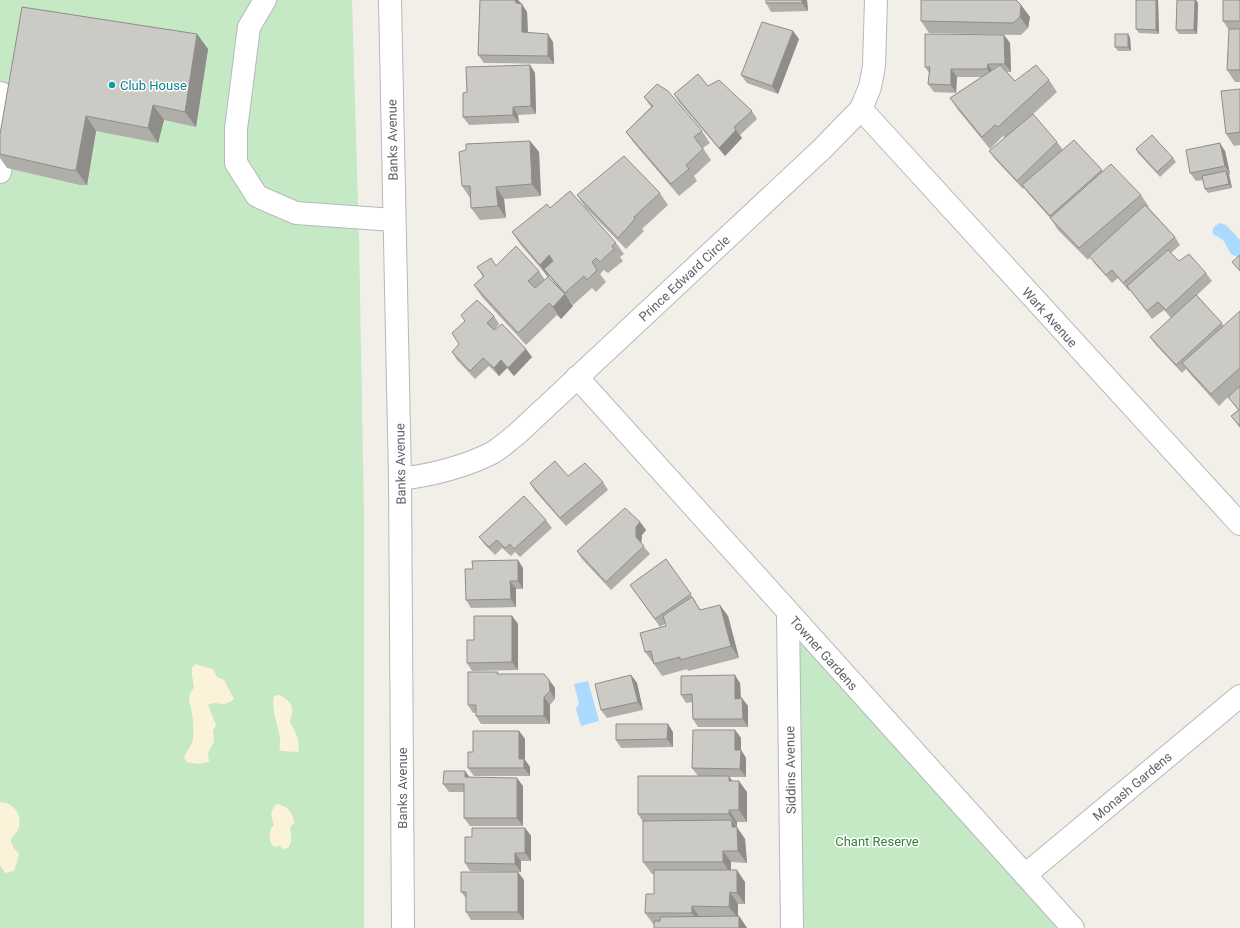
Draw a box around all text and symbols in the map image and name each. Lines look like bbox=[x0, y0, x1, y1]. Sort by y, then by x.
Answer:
place label: Club House bbox=[120, 78, 187, 93]
marker: Club House bbox=[107, 80, 117, 90]
street label: Banks Avenue bbox=[384, 99, 401, 181]
street label: Prince Edward Circle bbox=[636, 232, 733, 324]
street label: Wark Avenue bbox=[1019, 284, 1080, 350]
street label: Banks Avenue bbox=[392, 423, 409, 505]
street label: Towner Gardens bbox=[786, 613, 861, 694]
street label: Siddins Avenue bbox=[782, 726, 799, 814]
street label: Banks Avenue bbox=[395, 747, 410, 829]
street label: Monash Gardens bbox=[1090, 749, 1175, 824]
park label: Chant Reserve bbox=[835, 834, 919, 849]

